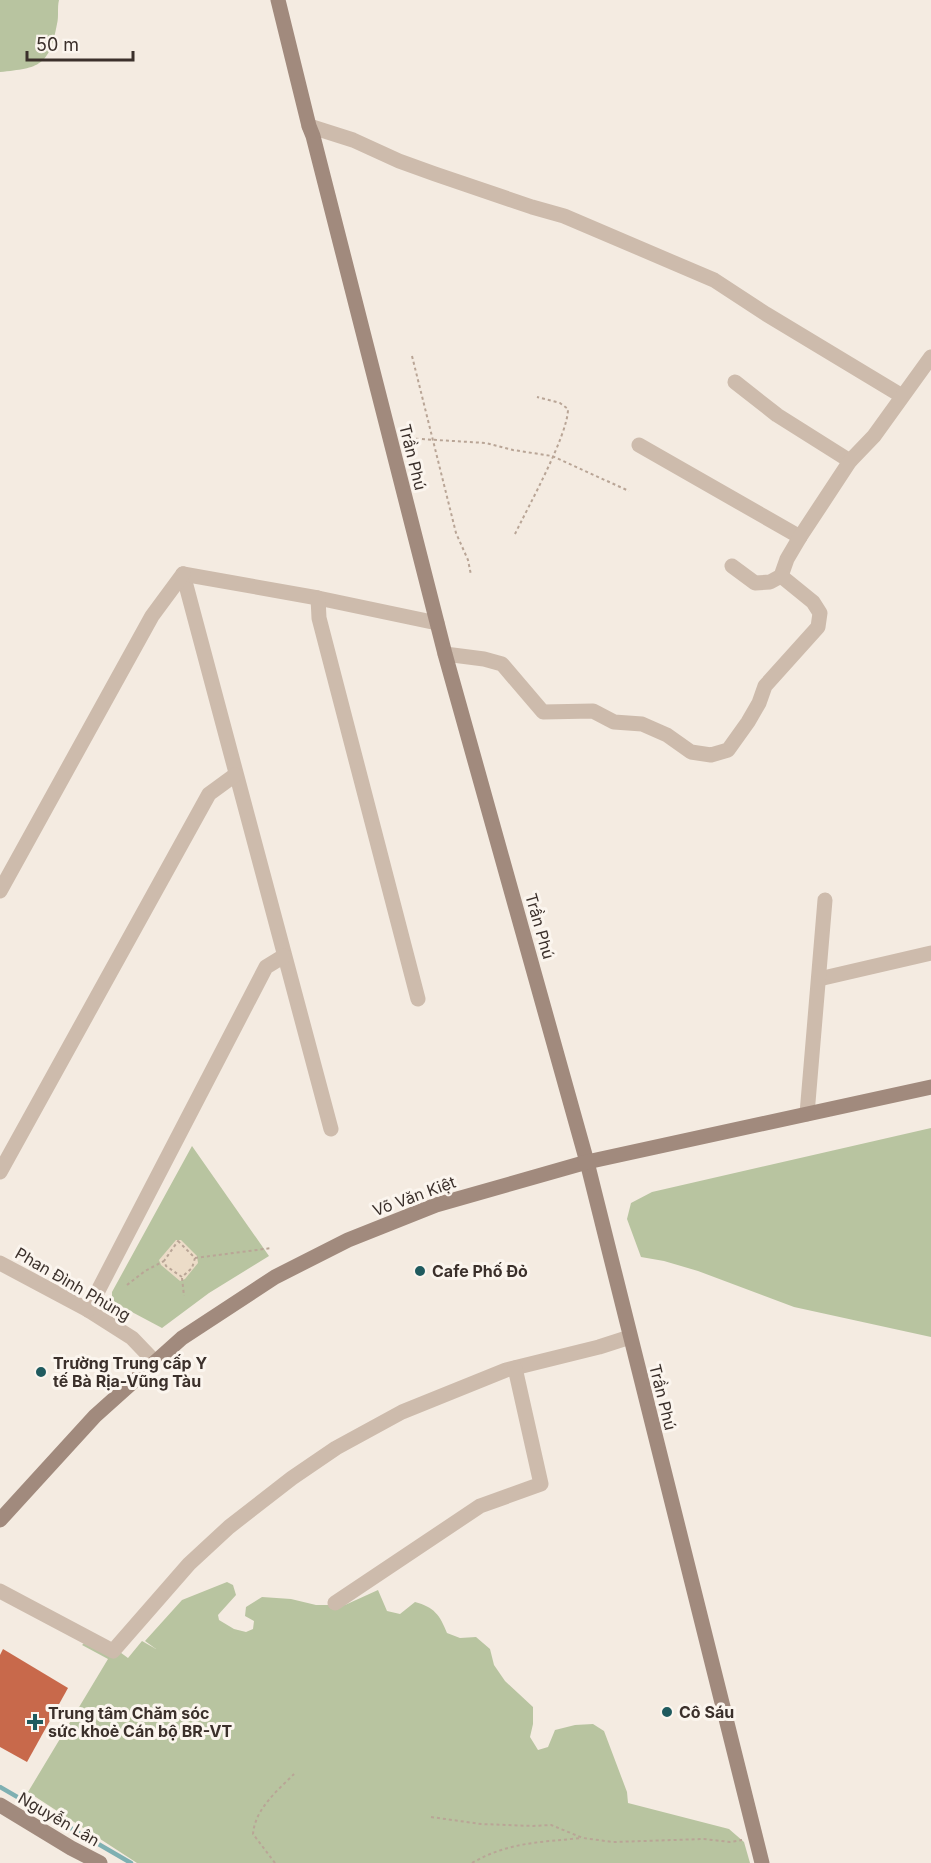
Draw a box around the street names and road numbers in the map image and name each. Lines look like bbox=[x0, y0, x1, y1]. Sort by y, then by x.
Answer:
street label: Trần Phú bbox=[395, 422, 431, 492]
street label: Trần Phú bbox=[521, 891, 559, 961]
street label: Võ Văn Kiệt bbox=[370, 1172, 458, 1220]
street label: Phan Đình Phùng bbox=[12, 1243, 134, 1325]
street label: Trần Phú bbox=[645, 1362, 681, 1432]
street label: Nguyễn Lân bbox=[15, 1788, 103, 1850]

